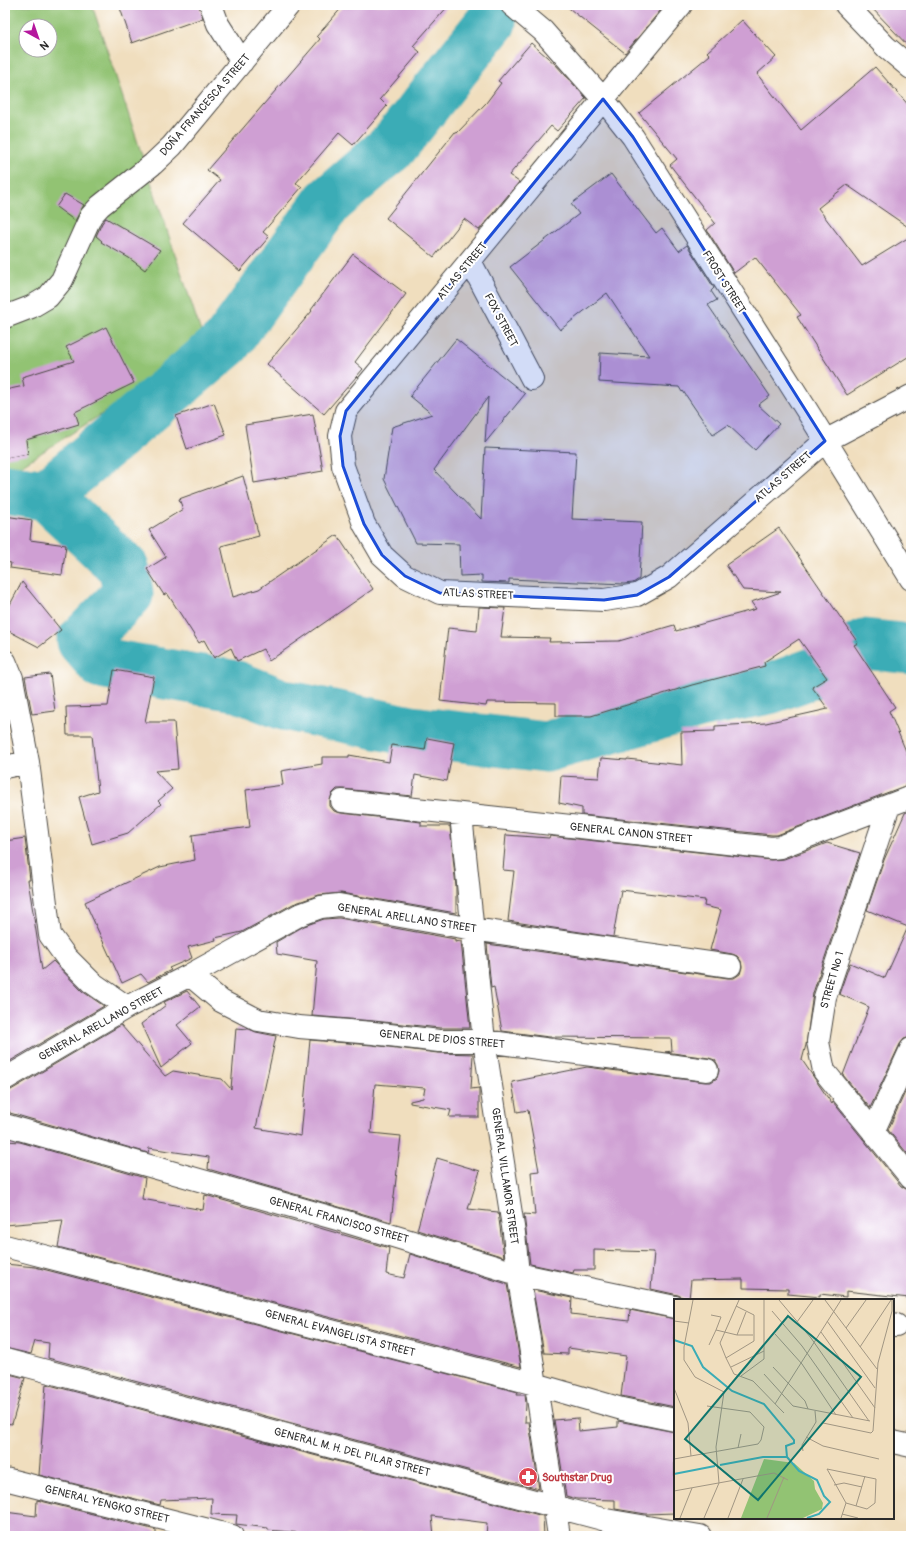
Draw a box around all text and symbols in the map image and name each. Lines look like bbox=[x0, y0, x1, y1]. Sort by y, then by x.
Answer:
north arrow bbox=[18, 18, 58, 58]
text: N bbox=[37, 38, 51, 53]
street label: DOÑA FRANCESCA STREET bbox=[157, 51, 253, 159]
street label: ATLAS STREET bbox=[434, 240, 490, 302]
street label: FROST STREET bbox=[700, 248, 748, 316]
street label: FOX STREET bbox=[481, 291, 521, 349]
street label: ATLAS STREET bbox=[752, 449, 814, 505]
street label: ATLAS STREET bbox=[442, 586, 514, 602]
street label: GENERAL CANON STREET bbox=[569, 820, 693, 846]
street label: GENERAL ARELLANO STREET bbox=[337, 901, 477, 935]
street label: STREET № 1 bbox=[818, 950, 846, 1010]
street label: GENERAL ARELLANO STREET bbox=[36, 984, 166, 1064]
street label: GENERAL DE DIOS STREET bbox=[379, 1027, 505, 1051]
street label: GENERAL VILLAMOR STREET bbox=[489, 1107, 521, 1245]
street label: GENERAL FRANCISCO STREET bbox=[268, 1194, 410, 1246]
inset map bbox=[674, 1299, 894, 1519]
street label: GENERAL EVANGELISTA STREET bbox=[263, 1307, 417, 1359]
street label: GENERAL M. H. DEL PILAR STREET bbox=[272, 1425, 432, 1479]
pharmacy icon: Southstar Drug bbox=[517, 1466, 539, 1488]
place label: Southstar Drug bbox=[542, 1471, 613, 1484]
street label: GENERAL YENGKO STREET bbox=[43, 1482, 171, 1526]

